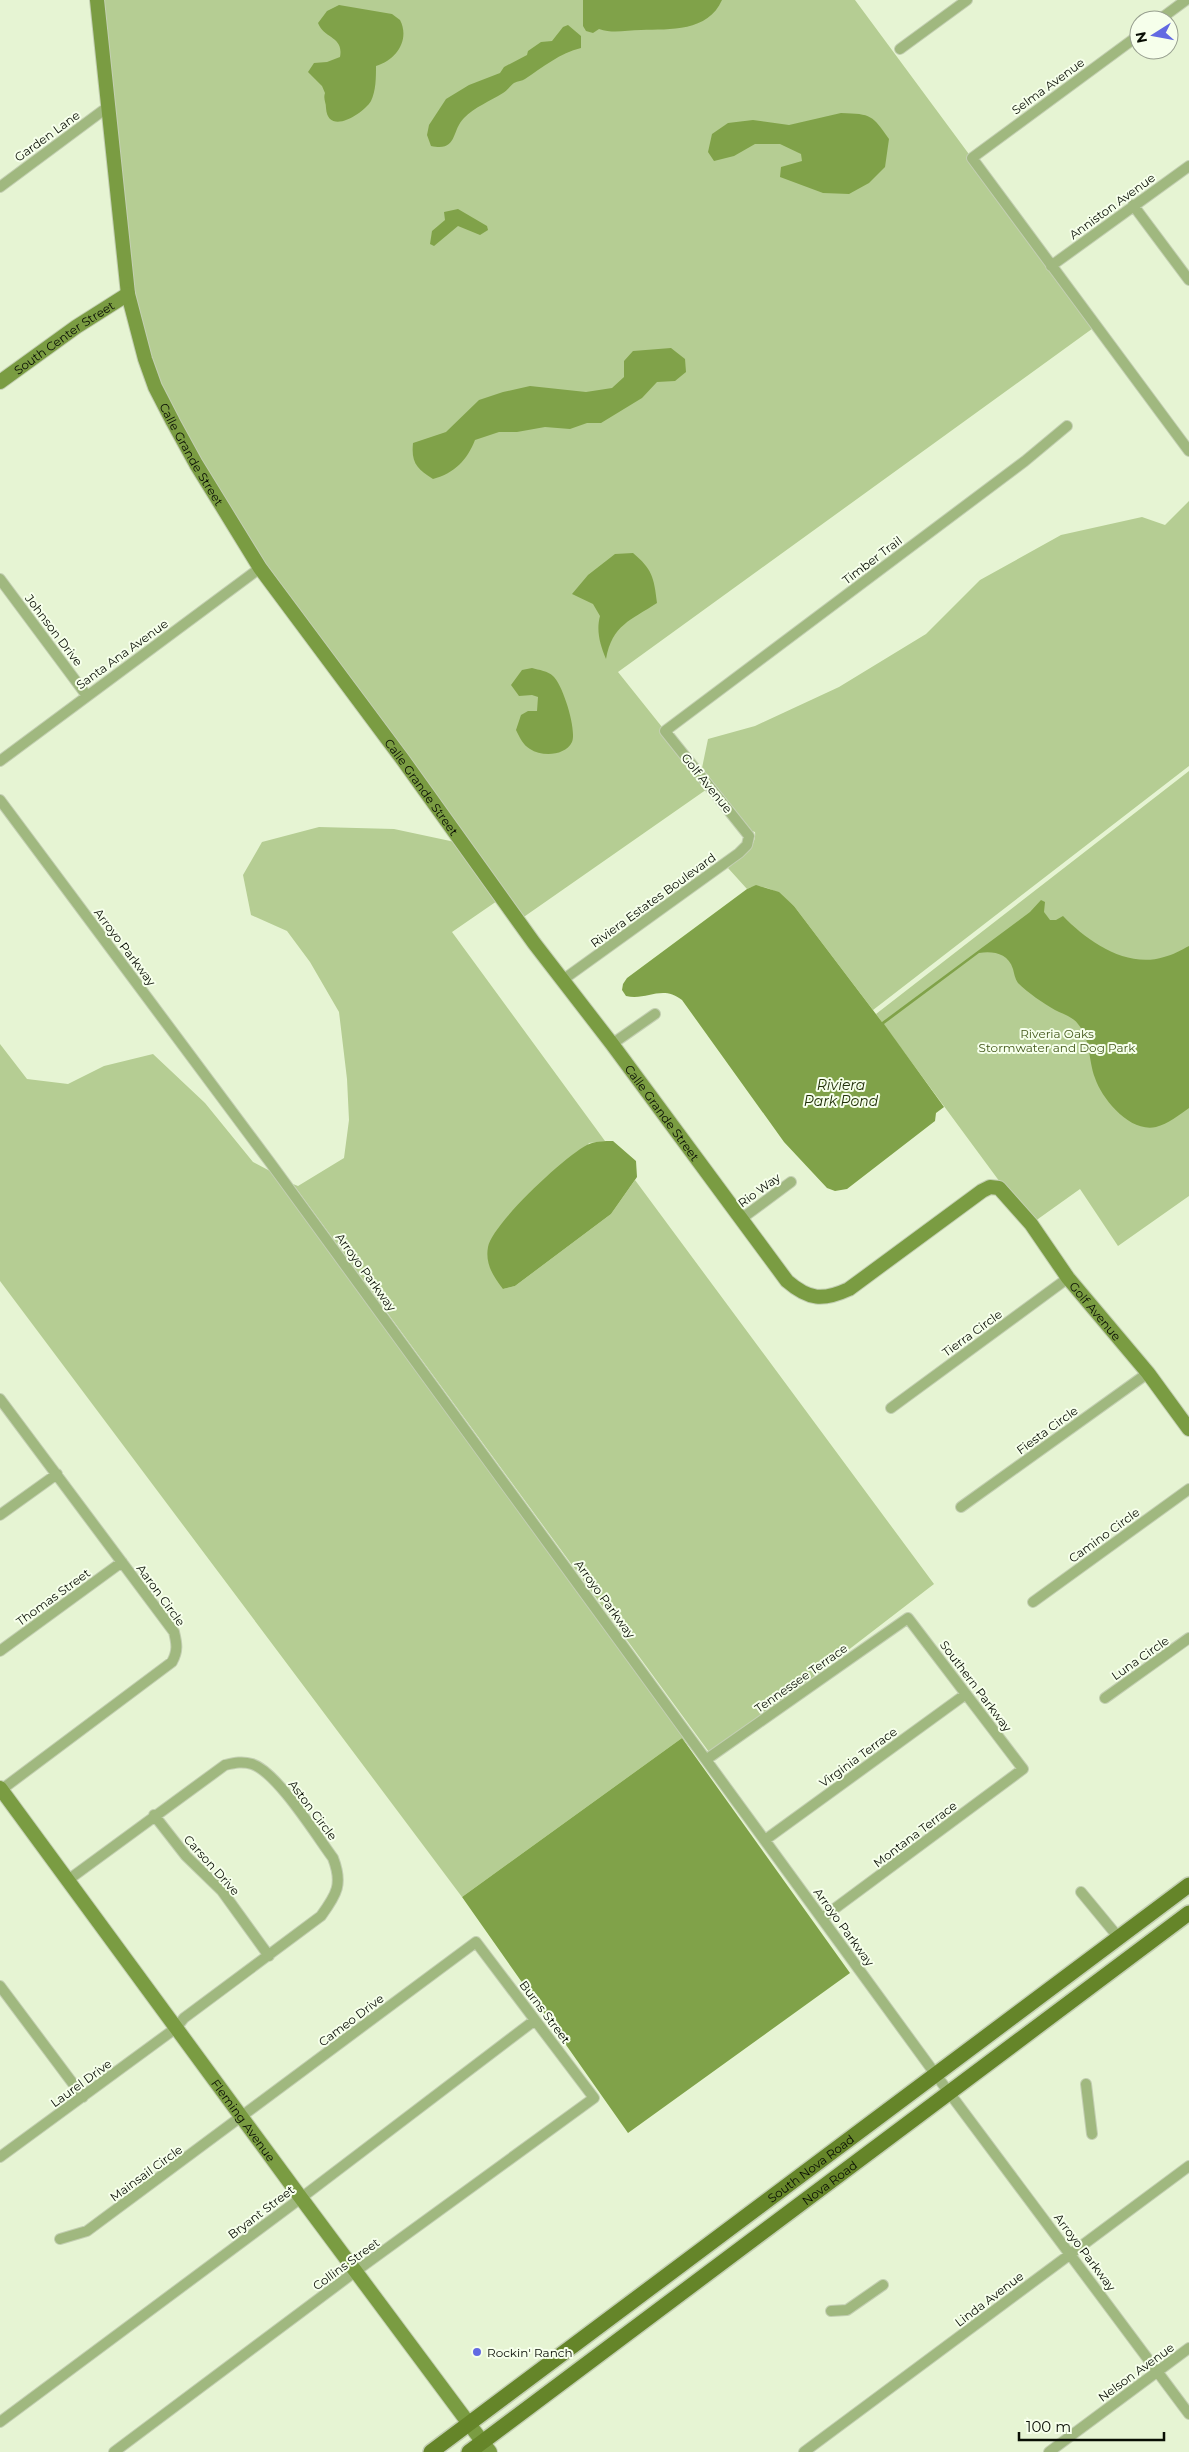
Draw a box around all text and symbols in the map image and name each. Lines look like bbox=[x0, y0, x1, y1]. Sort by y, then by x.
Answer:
north arrow bbox=[1129, 10, 1179, 60]
text: N bbox=[1131, 30, 1151, 45]
street label: Selma Avenue bbox=[1009, 55, 1087, 117]
street label: Garden Lane bbox=[11, 107, 83, 165]
street label: Anniston Avenue bbox=[1066, 170, 1158, 242]
street label: South Center Street bbox=[11, 297, 117, 377]
street label: Calle Grande Street bbox=[157, 400, 227, 508]
street label: Timber Trail bbox=[839, 533, 905, 587]
street label: Johnson Drive bbox=[22, 590, 86, 669]
street label: Santa Ana Avenue bbox=[73, 616, 171, 692]
street label: Calle Grande Street bbox=[382, 735, 462, 838]
street label: Golf Avenue bbox=[678, 750, 736, 816]
street label: Riviera Estates Boulevard bbox=[588, 850, 718, 950]
street label: Arroyo Parkway bbox=[91, 905, 159, 989]
park label: Riveria Oaks Stormwater and Dog Park bbox=[979, 1026, 1136, 1055]
street label: Calle Grande Street bbox=[622, 1061, 703, 1164]
water label: Riviera Park Pond bbox=[804, 1076, 879, 1110]
street label: Rio Way bbox=[735, 1169, 783, 1210]
street label: Arroyo Parkway bbox=[333, 1230, 400, 1314]
street label: Golf Avenue bbox=[1067, 1278, 1125, 1343]
street label: Tierra Circle bbox=[939, 1306, 1005, 1360]
street label: Fiesta Circle bbox=[1013, 1403, 1081, 1457]
street label: Camino Circle bbox=[1066, 1504, 1142, 1566]
street label: Arroyo Parkway bbox=[572, 1557, 639, 1641]
street label: Aaron Circle bbox=[134, 1561, 188, 1629]
street label: Thomas Street bbox=[13, 1565, 93, 1629]
street label: Luna Circle bbox=[1108, 1633, 1172, 1683]
street label: Southern Parkway bbox=[937, 1638, 1015, 1735]
street label: Tennessee Terrace bbox=[752, 1640, 850, 1716]
street label: Virginia Terrace bbox=[816, 1724, 900, 1790]
street label: Aston Circle bbox=[286, 1777, 340, 1843]
street label: Montana Terrace bbox=[870, 1798, 960, 1870]
street label: Carson Drive bbox=[181, 1832, 243, 1898]
street label: Arroyo Parkway bbox=[811, 1885, 878, 1969]
street label: Burns Street bbox=[516, 1977, 574, 2047]
street label: Cameo Drive bbox=[316, 1991, 386, 2049]
street label: Laurel Drive bbox=[47, 2056, 115, 2110]
street label: Fleming Avenue bbox=[209, 2076, 279, 2164]
street label: South Nova Road bbox=[764, 2132, 856, 2206]
street label: Mainsail Circle bbox=[107, 2142, 185, 2204]
street label: Nova Road bbox=[799, 2158, 859, 2208]
street label: Bryant Street bbox=[225, 2182, 297, 2242]
street label: Arroyo Parkway bbox=[1051, 2210, 1119, 2294]
street label: Collins Street bbox=[310, 2235, 382, 2293]
street label: Linda Avenue bbox=[952, 2268, 1026, 2330]
street label: Nelson Avenue bbox=[1095, 2339, 1177, 2405]
place label: Rockin' Ranch bbox=[487, 2345, 573, 2360]
marker: Rockin' Ranch bbox=[471, 2346, 483, 2358]
scale bar bbox=[1019, 2410, 1164, 2442]
text: 100 m bbox=[1026, 2417, 1071, 2436]

